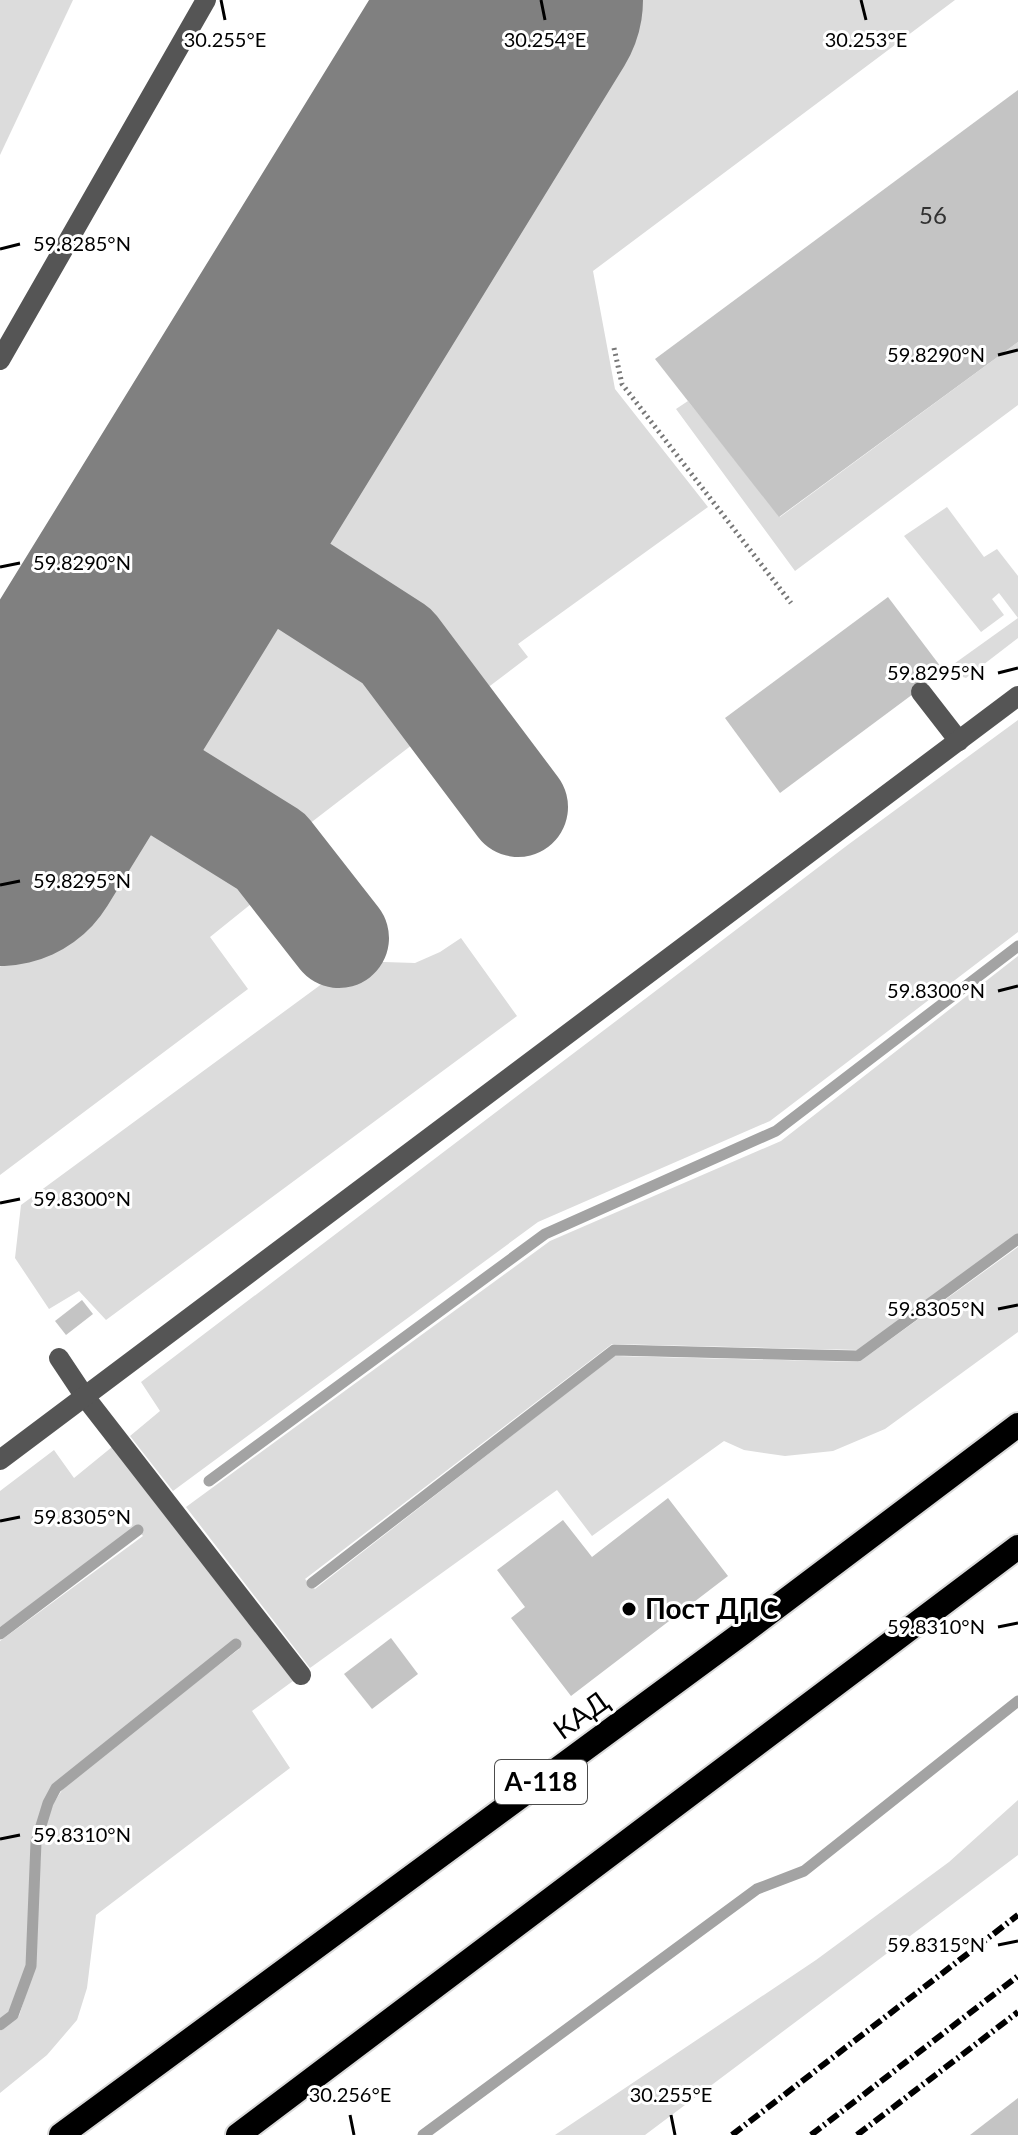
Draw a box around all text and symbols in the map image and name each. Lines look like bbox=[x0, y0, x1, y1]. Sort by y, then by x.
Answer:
text: 30.255°E bbox=[184, 27, 266, 51]
text: 30.254°E bbox=[504, 27, 586, 51]
text: 30.253°E bbox=[825, 27, 907, 51]
house number: 56 bbox=[919, 200, 947, 229]
text: 59.8285°N bbox=[33, 231, 131, 255]
text: 59.8290°N bbox=[887, 342, 985, 366]
text: 59.8290°N bbox=[33, 550, 131, 574]
text: 59.8295°N bbox=[887, 660, 985, 684]
text: 59.8295°N bbox=[33, 868, 131, 892]
text: 59.8300°N bbox=[887, 978, 985, 1002]
text: 59.8300°N bbox=[33, 1186, 131, 1210]
text: 59.8305°N bbox=[887, 1296, 985, 1320]
text: 59.8305°N bbox=[33, 1504, 131, 1528]
place label: Пост ДПС bbox=[645, 1591, 779, 1625]
marker: Пост ДПС bbox=[620, 1600, 638, 1618]
text: 59.8310°N bbox=[887, 1614, 985, 1638]
street label: КАД bbox=[546, 1683, 615, 1746]
road number: А-118 bbox=[495, 1760, 587, 1804]
text: 59.8310°N bbox=[33, 1822, 131, 1846]
text: 59.8315°N bbox=[887, 1932, 985, 1956]
text: 30.256°E bbox=[309, 2082, 391, 2106]
text: 30.255°E bbox=[630, 2082, 712, 2106]

